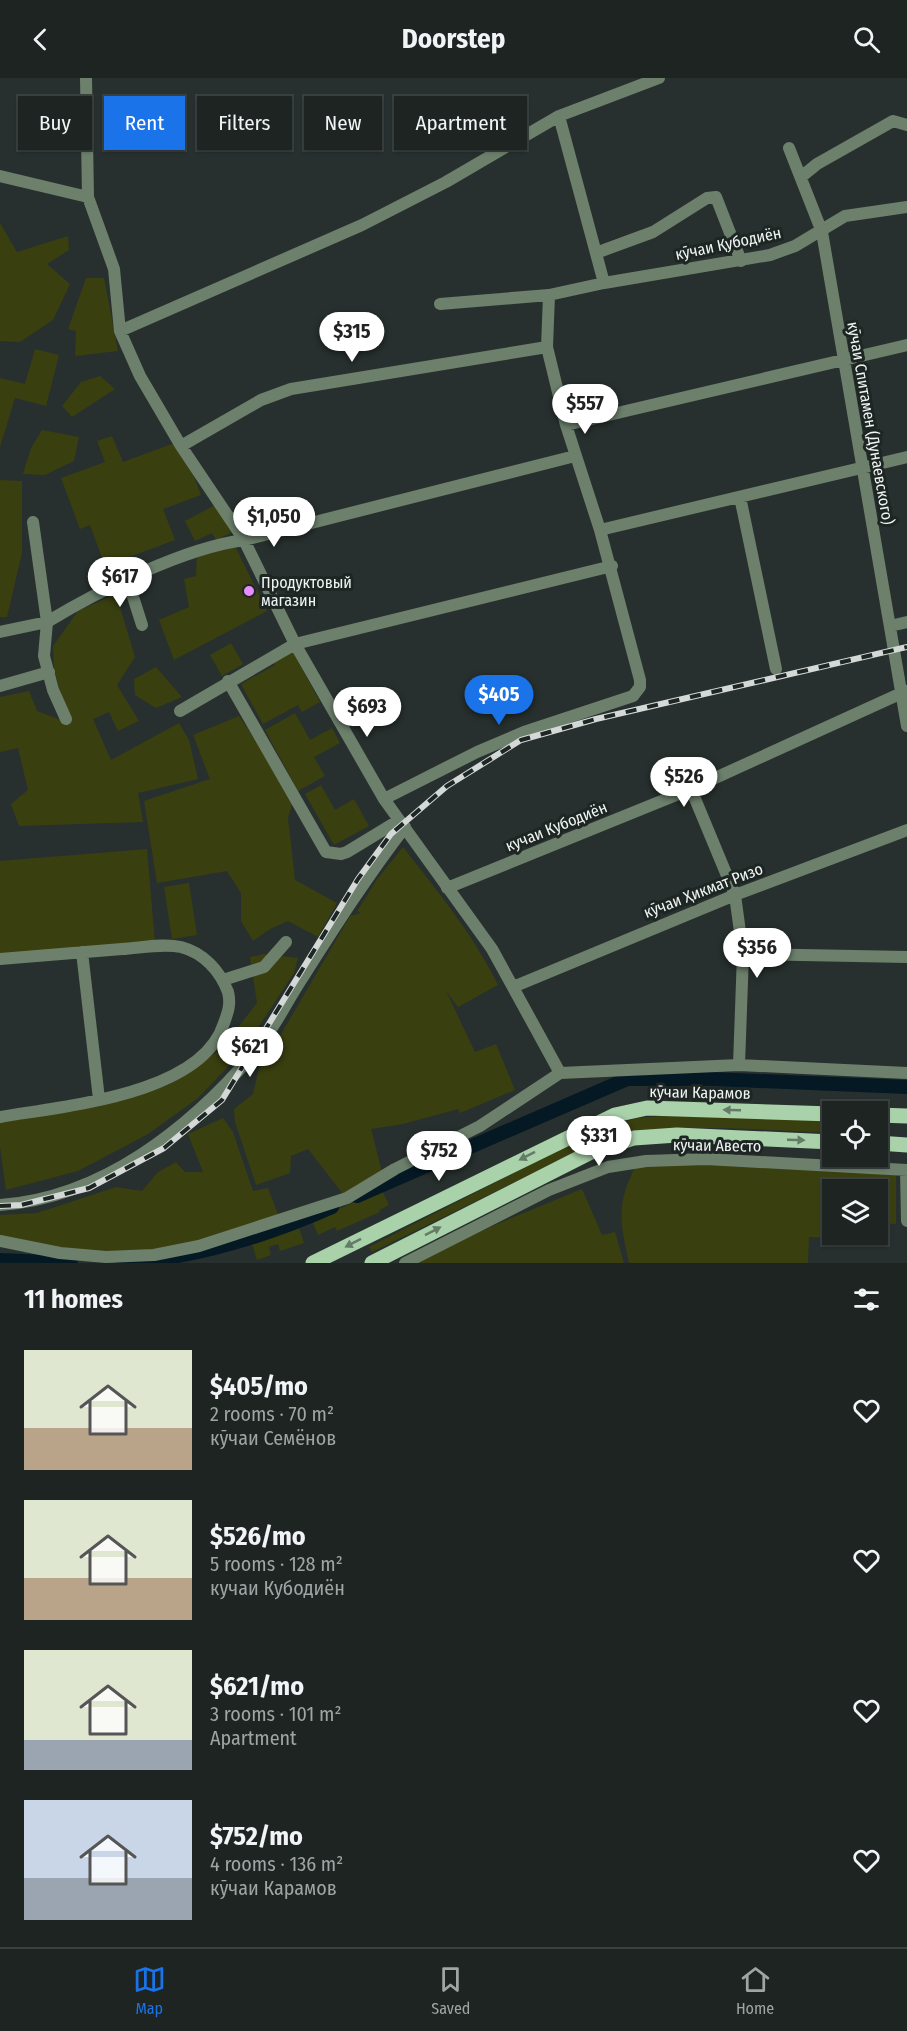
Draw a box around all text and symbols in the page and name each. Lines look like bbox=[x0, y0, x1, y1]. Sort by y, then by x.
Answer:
icon: back bbox=[24, 23, 57, 56]
text: Doorstep bbox=[402, 23, 505, 55]
icon: search bbox=[850, 23, 883, 56]
chip: Buy bbox=[18, 96, 92, 150]
chip: Rent bbox=[104, 96, 185, 150]
chip: Filters bbox=[197, 96, 292, 150]
chip: New bbox=[304, 96, 382, 150]
chip: Apartment bbox=[394, 96, 527, 150]
street label: кӯчаи Қубодиён bbox=[673, 223, 783, 264]
pin: $315 bbox=[316, 312, 388, 363]
text: $315 bbox=[333, 319, 371, 343]
street label: кӯчаи Спитамен (Дунаевского) bbox=[843, 320, 898, 526]
pin: $557 bbox=[549, 384, 621, 435]
text: $557 bbox=[566, 391, 604, 415]
pin: $1,050 bbox=[225, 497, 323, 548]
text: $1,050 bbox=[247, 504, 301, 528]
pin: $617 bbox=[84, 557, 156, 608]
text: $617 bbox=[102, 564, 138, 588]
place label: Продуктовый магазин bbox=[261, 573, 352, 610]
marker: Продуктовый магазин bbox=[242, 584, 256, 598]
pin: $405 bbox=[463, 675, 535, 726]
text: $405 bbox=[479, 682, 519, 706]
pin: $693 bbox=[331, 687, 403, 738]
text: $693 bbox=[347, 694, 387, 718]
pin: $526 bbox=[648, 757, 720, 808]
text: $526 bbox=[664, 764, 704, 788]
street label: кучаи Кубодиён bbox=[503, 797, 610, 855]
street label: кӯчаи Ҳикмат Ризо bbox=[641, 859, 766, 922]
pin: $356 bbox=[721, 928, 793, 979]
text: $356 bbox=[737, 935, 777, 959]
pin: $621 bbox=[214, 1027, 286, 1078]
text: $621 bbox=[231, 1034, 269, 1058]
street label: кӯчаи Карамов bbox=[649, 1082, 751, 1103]
map controls bbox=[822, 1101, 888, 1245]
button: locate bbox=[822, 1101, 888, 1167]
one-way arrow bbox=[723, 1106, 742, 1115]
pin: $331 bbox=[563, 1116, 635, 1167]
text: $331 bbox=[581, 1123, 617, 1147]
pin: $752 bbox=[403, 1131, 475, 1182]
street label: кӯчаи Авесто bbox=[673, 1135, 761, 1156]
one-way arrow bbox=[786, 1135, 805, 1145]
text: $752 bbox=[421, 1138, 457, 1162]
one-way arrow bbox=[519, 1151, 536, 1161]
button: layers bbox=[822, 1179, 888, 1245]
one-way arrow bbox=[425, 1226, 442, 1236]
one-way arrow bbox=[344, 1238, 361, 1248]
icon: filters bbox=[850, 1283, 883, 1316]
text: 11 homes bbox=[24, 1284, 123, 1315]
text: $405/mo bbox=[210, 1371, 308, 1402]
icon: home bbox=[72, 1374, 144, 1446]
icon: heart bbox=[850, 1394, 883, 1427]
text: 2 rooms · 70 m² bbox=[210, 1402, 334, 1426]
text: кӯчаи Семёнов bbox=[210, 1426, 336, 1450]
text: $526/mo bbox=[210, 1521, 306, 1552]
icon: home bbox=[72, 1524, 144, 1596]
icon: heart bbox=[850, 1544, 883, 1577]
text: 5 rooms · 128 m² bbox=[210, 1552, 343, 1576]
text: кучаи Кубодиён bbox=[210, 1576, 345, 1600]
text: $621/mo bbox=[210, 1671, 304, 1702]
icon: home bbox=[72, 1674, 144, 1746]
icon: heart bbox=[850, 1694, 883, 1727]
text: 3 rooms · 101 m² bbox=[210, 1702, 341, 1726]
text: Apartment bbox=[210, 1726, 297, 1750]
text: $752/mo bbox=[210, 1821, 303, 1852]
icon: home bbox=[72, 1824, 144, 1896]
icon: heart bbox=[850, 1844, 883, 1877]
text: 4 rooms · 136 m² bbox=[210, 1852, 343, 1876]
text: кӯчаи Карамов bbox=[210, 1876, 337, 1900]
tab: Map bbox=[133, 1963, 166, 2018]
tab: Saved bbox=[431, 1963, 470, 2018]
tab: Home bbox=[736, 1963, 774, 2018]

